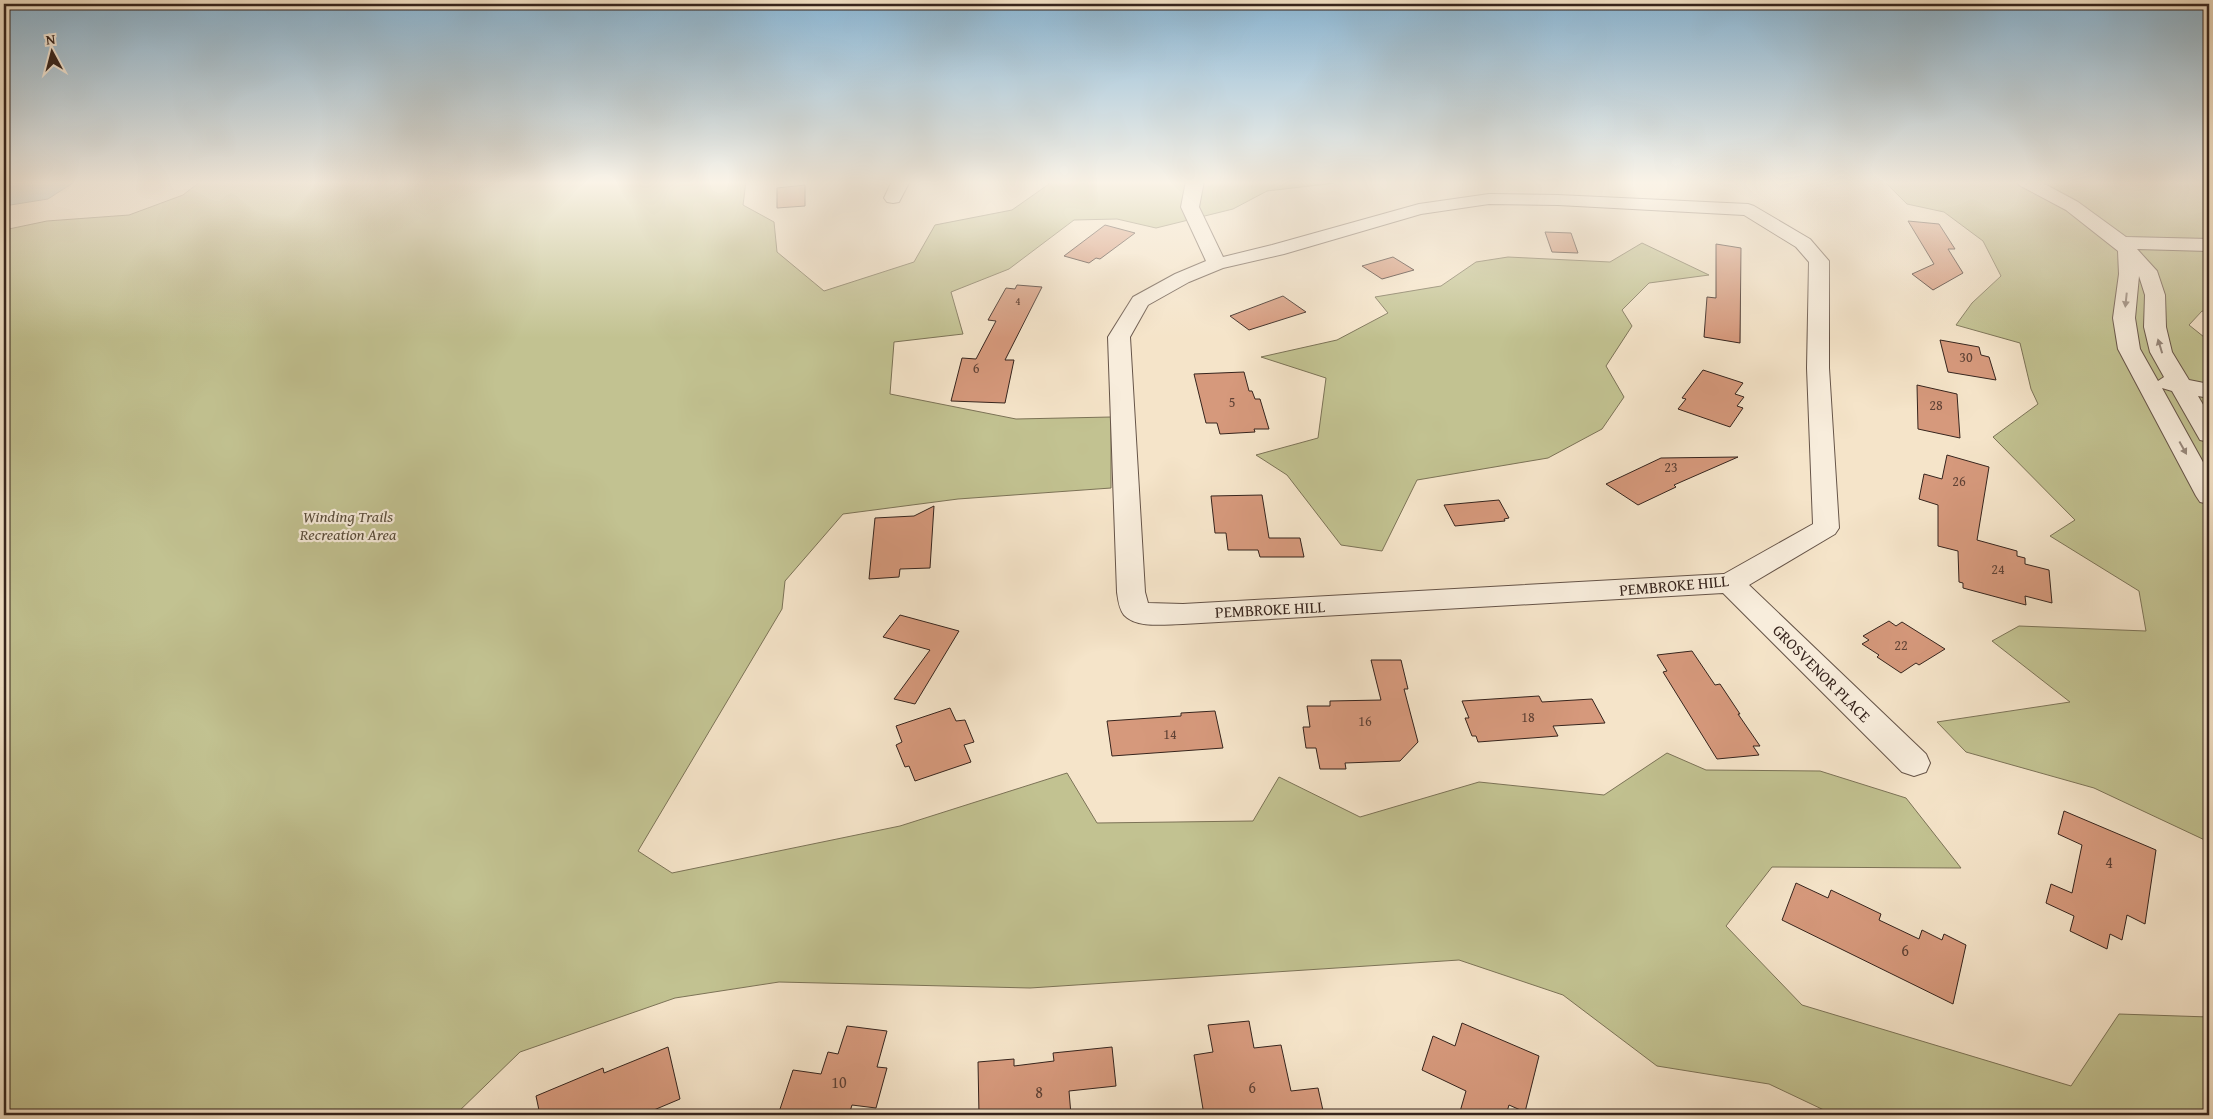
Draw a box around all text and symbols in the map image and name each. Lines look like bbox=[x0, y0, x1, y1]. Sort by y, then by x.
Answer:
north arrow bbox=[28, 28, 78, 78]
text: N bbox=[45, 29, 57, 50]
one-way arrow bbox=[2122, 292, 2130, 308]
house number: 4 bbox=[1015, 293, 1021, 309]
one-way arrow bbox=[2156, 339, 2164, 354]
house number: 30 bbox=[1959, 347, 1973, 367]
house number: 6 bbox=[973, 358, 980, 378]
house number: 5 bbox=[1229, 392, 1235, 412]
house number: 28 bbox=[1929, 395, 1943, 415]
one-way arrow bbox=[2179, 441, 2187, 455]
house number: 23 bbox=[1664, 457, 1678, 477]
house number: 26 bbox=[1952, 471, 1966, 491]
park label: Winding Trails Recreation Area bbox=[299, 504, 397, 546]
house number: 24 bbox=[1991, 559, 2005, 579]
street label: PEMBROKE HILL bbox=[1618, 568, 1730, 602]
street label: PEMBROKE HILL bbox=[1214, 594, 1326, 624]
street label: GROSVENOR PLACE bbox=[1767, 618, 1877, 728]
house number: 22 bbox=[1894, 635, 1908, 655]
house number: 18 bbox=[1521, 707, 1535, 727]
house number: 16 bbox=[1358, 711, 1372, 731]
house number: 14 bbox=[1163, 724, 1177, 744]
house number: 4 bbox=[2105, 850, 2113, 874]
house number: 6 bbox=[1901, 938, 1909, 962]
house number: 10 bbox=[831, 1070, 847, 1094]
house number: 6 bbox=[1248, 1075, 1256, 1099]
house number: 8 bbox=[1035, 1080, 1043, 1104]

